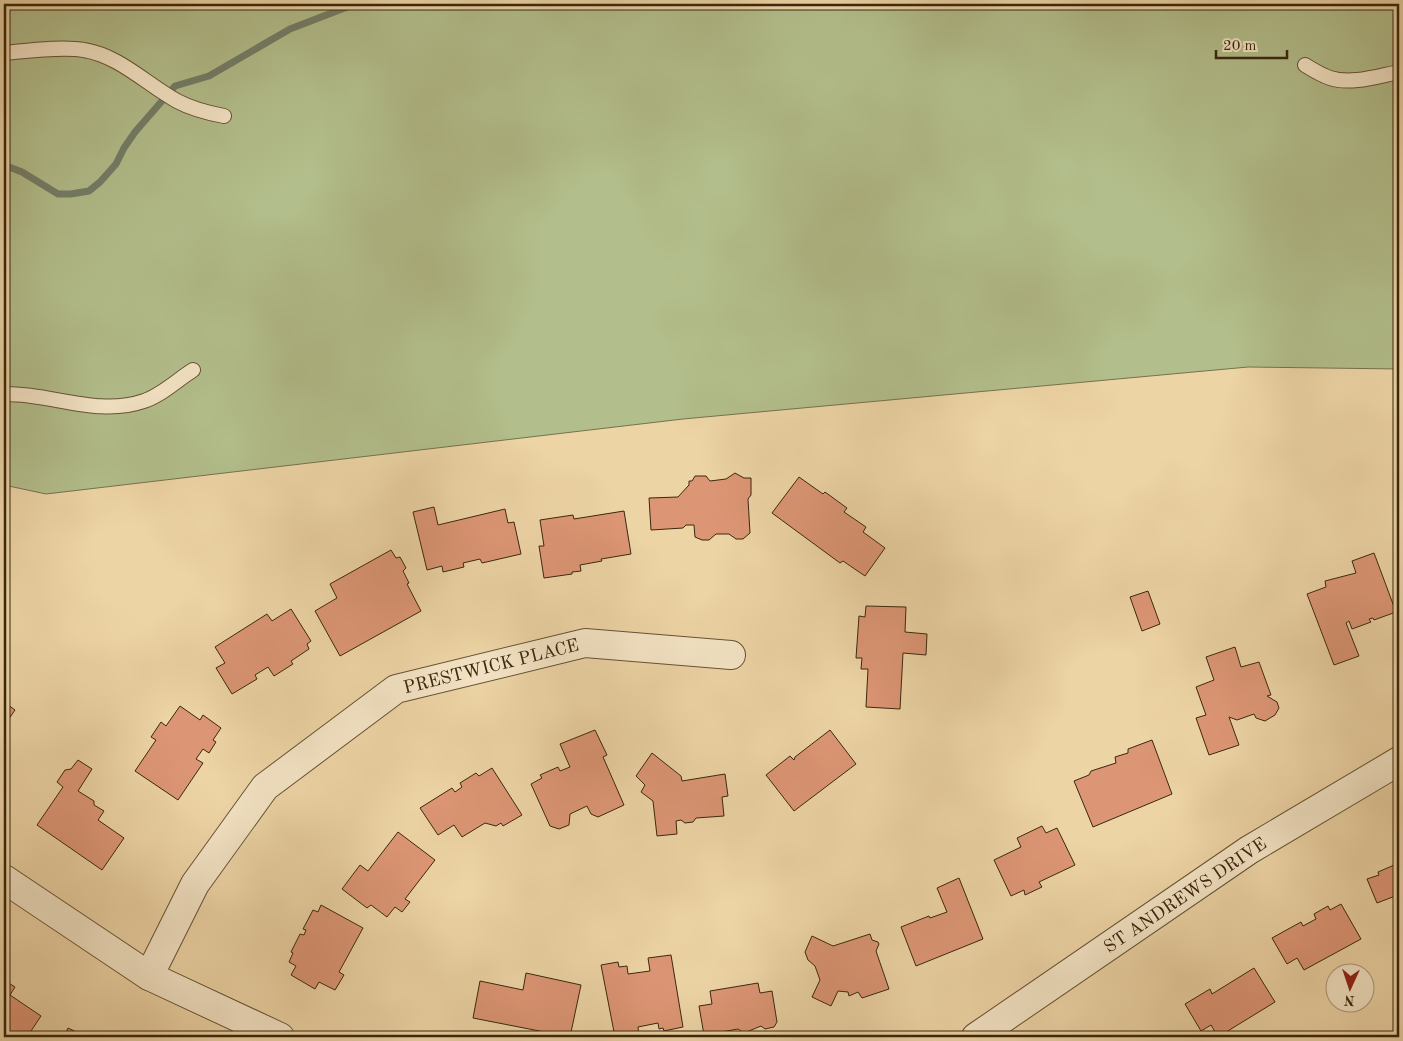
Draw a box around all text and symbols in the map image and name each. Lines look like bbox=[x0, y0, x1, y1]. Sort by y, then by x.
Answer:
scale bar bbox=[1216, 28, 1287, 60]
text: 20 m bbox=[1223, 39, 1257, 54]
street label: PRESTWICK PLACE bbox=[402, 636, 581, 698]
street label: ST ANDREWS DRIVE bbox=[1101, 835, 1270, 957]
north arrow bbox=[1326, 964, 1376, 1014]
text: N bbox=[1343, 993, 1355, 1007]

